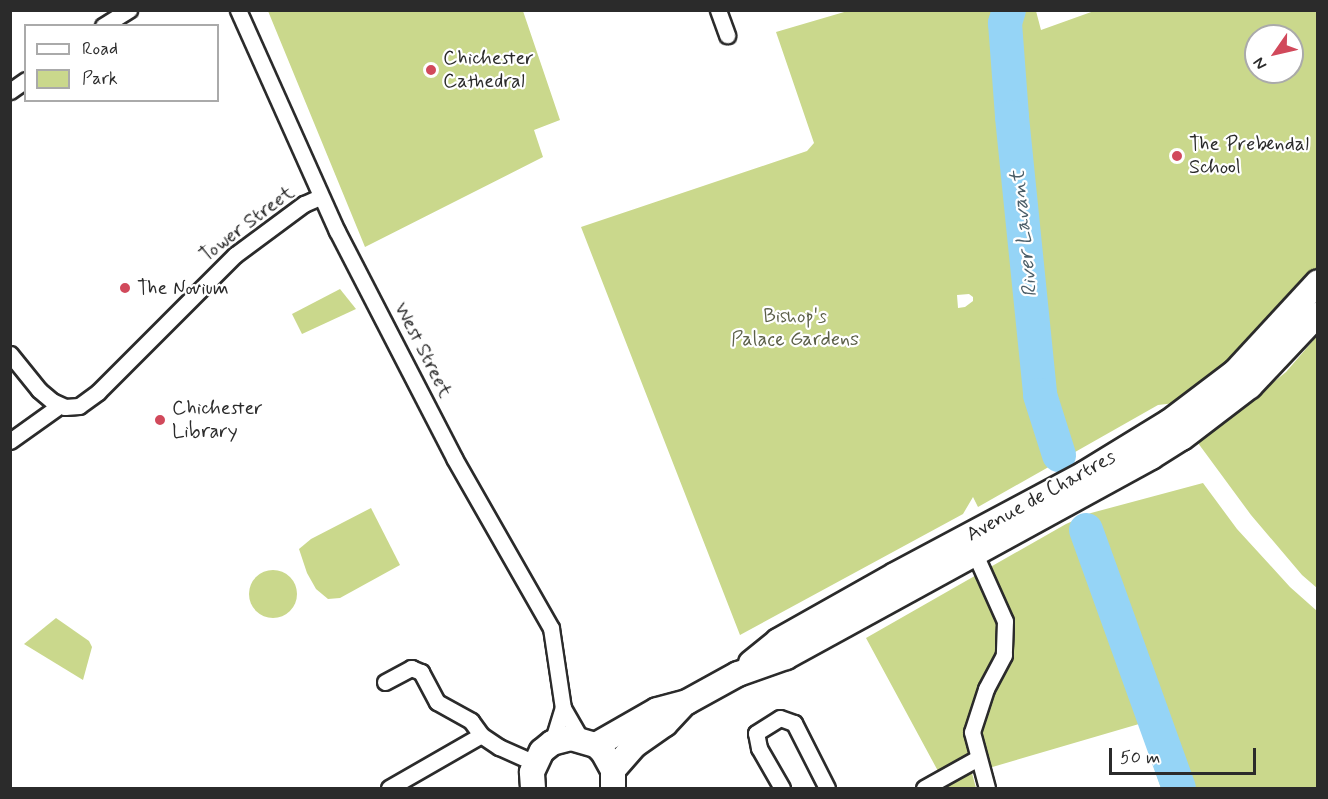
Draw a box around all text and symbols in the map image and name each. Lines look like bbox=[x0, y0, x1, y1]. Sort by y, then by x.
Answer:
legend bbox=[24, 24, 219, 102]
north arrow bbox=[1244, 24, 1304, 84]
text: Road bbox=[82, 37, 118, 61]
place label: Chichester Cathedral bbox=[443, 46, 534, 93]
text: N bbox=[1249, 53, 1272, 74]
marker: Chichester Cathedral bbox=[424, 63, 438, 77]
text: Park bbox=[82, 67, 118, 91]
place label: The Prebendal School bbox=[1189, 132, 1307, 179]
marker: The Prebendal School bbox=[1170, 149, 1184, 163]
water label: River Lavant bbox=[1005, 171, 1043, 297]
street label: Tower Street bbox=[195, 181, 299, 267]
place label: The Novium bbox=[137, 276, 229, 300]
marker: The Novium bbox=[118, 281, 132, 295]
street label: West Street bbox=[389, 298, 457, 402]
park label: Bishop's Palace Gardens bbox=[731, 305, 859, 352]
place label: Chichester Library bbox=[172, 396, 263, 443]
marker: Chichester Library bbox=[153, 413, 167, 427]
street label: Avenue de Chartres bbox=[959, 443, 1123, 549]
scale bar bbox=[1112, 736, 1259, 774]
text: 50 m bbox=[1120, 746, 1160, 770]

